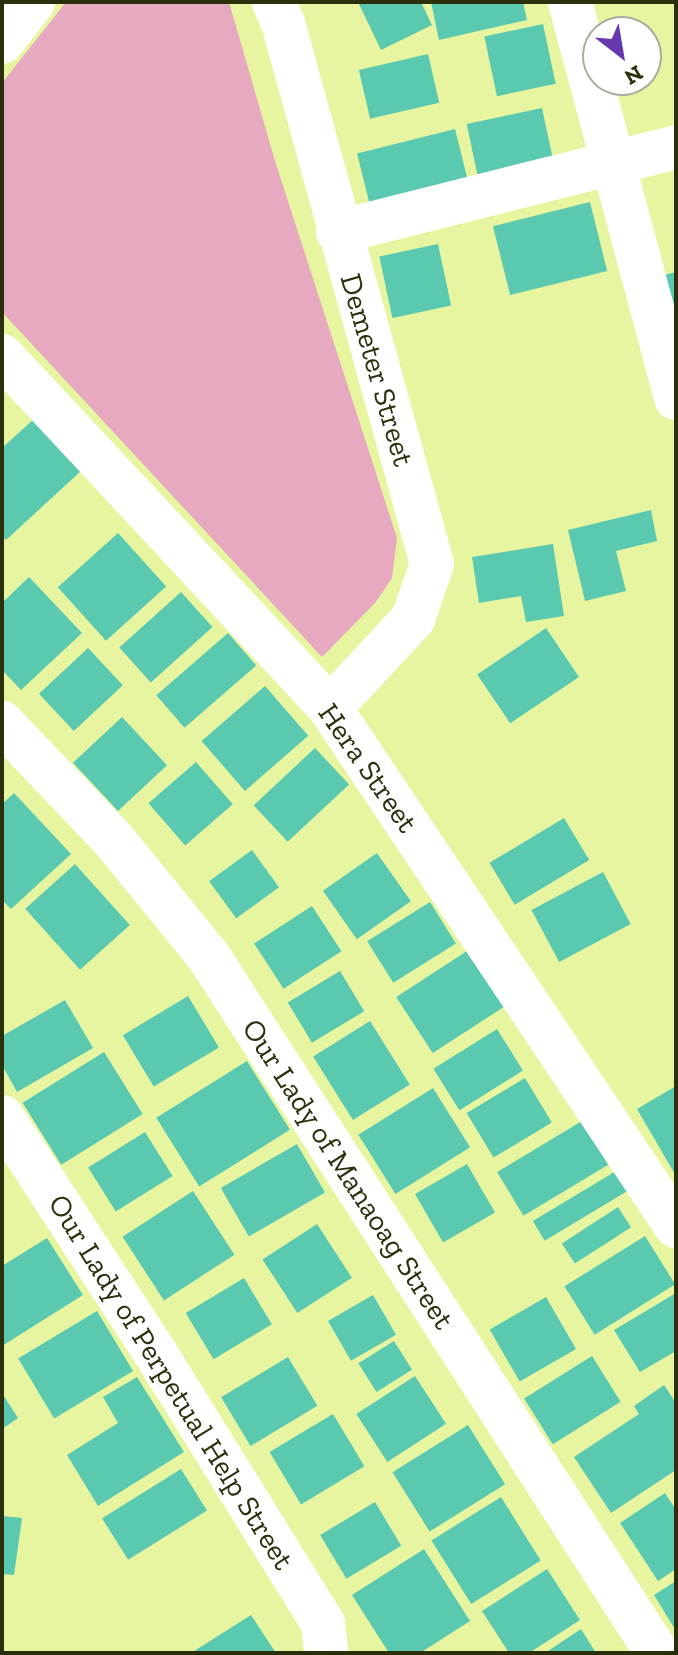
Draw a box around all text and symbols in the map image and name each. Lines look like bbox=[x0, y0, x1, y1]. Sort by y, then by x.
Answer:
north arrow bbox=[582, 16, 662, 96]
text: N bbox=[619, 59, 648, 91]
street label: Demeter Street bbox=[332, 269, 422, 471]
street label: Hera Street bbox=[311, 697, 425, 839]
street label: Our Lady of Manaoag Street bbox=[234, 1012, 462, 1336]
street label: Our Lady of Perpetual Help Street bbox=[40, 1187, 302, 1577]

